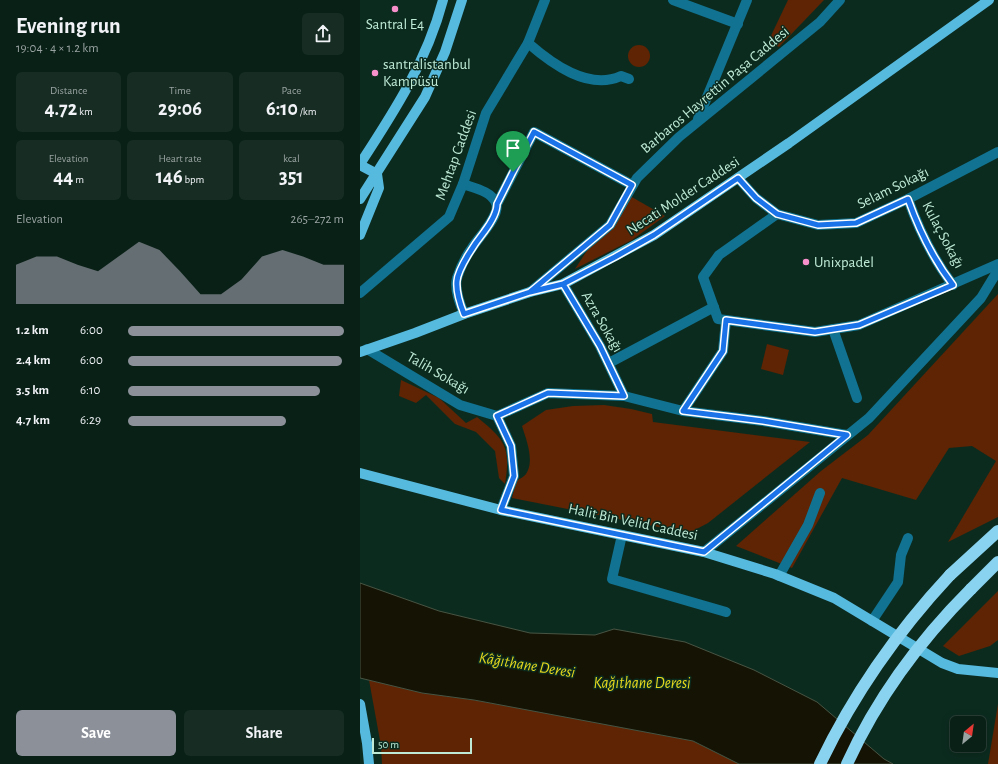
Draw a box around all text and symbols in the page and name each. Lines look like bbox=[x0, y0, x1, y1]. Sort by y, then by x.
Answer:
marker: Santral E4 bbox=[390, 4, 400, 14]
button: share bbox=[302, 13, 344, 55]
text: Evening run bbox=[16, 15, 121, 37]
place label: Santral E4 bbox=[366, 17, 424, 32]
street label: Barbaros Hayrettin Paşa Caddesi bbox=[638, 24, 792, 156]
text: 19:04 · 4 × 1.2 km bbox=[16, 42, 99, 55]
place label: santralistanbul Kampüsü bbox=[383, 57, 471, 89]
marker: santralistanbul Kampüsü bbox=[370, 68, 380, 78]
text: Distance bbox=[50, 85, 87, 96]
text: Time bbox=[169, 85, 191, 96]
text: Pace bbox=[281, 85, 301, 96]
text: 4.72 bbox=[44, 99, 77, 119]
text: 29:06 bbox=[158, 99, 202, 119]
text: 6:10 bbox=[266, 99, 298, 119]
text: km bbox=[77, 106, 93, 117]
text: /km bbox=[298, 106, 317, 117]
street label: Mehtap Caddesi bbox=[433, 108, 479, 202]
pin bbox=[496, 131, 530, 172]
icon: arrive bbox=[502, 137, 524, 159]
text: Elevation bbox=[49, 153, 89, 164]
text: Heart rate bbox=[158, 153, 202, 164]
text: kcal bbox=[283, 153, 300, 164]
street label: Necati Molder Caddesi bbox=[624, 154, 742, 238]
street label: Selam Sokağı bbox=[855, 164, 931, 212]
text: 44 bbox=[53, 167, 73, 187]
text: 146 bbox=[156, 167, 183, 187]
text: 351 bbox=[279, 167, 304, 187]
text: m bbox=[73, 174, 84, 185]
text: bpm bbox=[183, 174, 204, 185]
street label: Kulaç Sokağı bbox=[919, 199, 967, 271]
text: Elevation bbox=[16, 213, 63, 226]
text: 265–272 m bbox=[291, 213, 344, 226]
place label: Unixpadel bbox=[814, 255, 874, 270]
marker: Unixpadel bbox=[801, 257, 811, 267]
street label: Azra Sokağı bbox=[579, 289, 625, 355]
text: 1.2 km bbox=[16, 324, 49, 337]
text: 6:00 bbox=[80, 324, 103, 337]
street label: Talih Sokağı bbox=[404, 349, 472, 397]
text: 2.4 km bbox=[16, 354, 51, 367]
text: 6:00 bbox=[80, 354, 103, 367]
text: 3.5 km bbox=[16, 384, 49, 397]
text: 6:10 bbox=[80, 384, 100, 397]
text: 4.7 km bbox=[16, 414, 50, 427]
text: 6:29 bbox=[80, 414, 101, 427]
street label: Halit Bin Velid Caddesi bbox=[567, 501, 699, 543]
water label: Kâğıthane Deresi bbox=[478, 650, 577, 681]
water label: Kağıthane Deresi bbox=[594, 675, 691, 691]
button: Save bbox=[16, 710, 176, 756]
button: Share bbox=[184, 710, 344, 756]
north arrow bbox=[950, 716, 986, 752]
map controls bbox=[950, 716, 986, 752]
scale bar bbox=[372, 736, 472, 755]
text: 50 m bbox=[378, 739, 399, 750]

